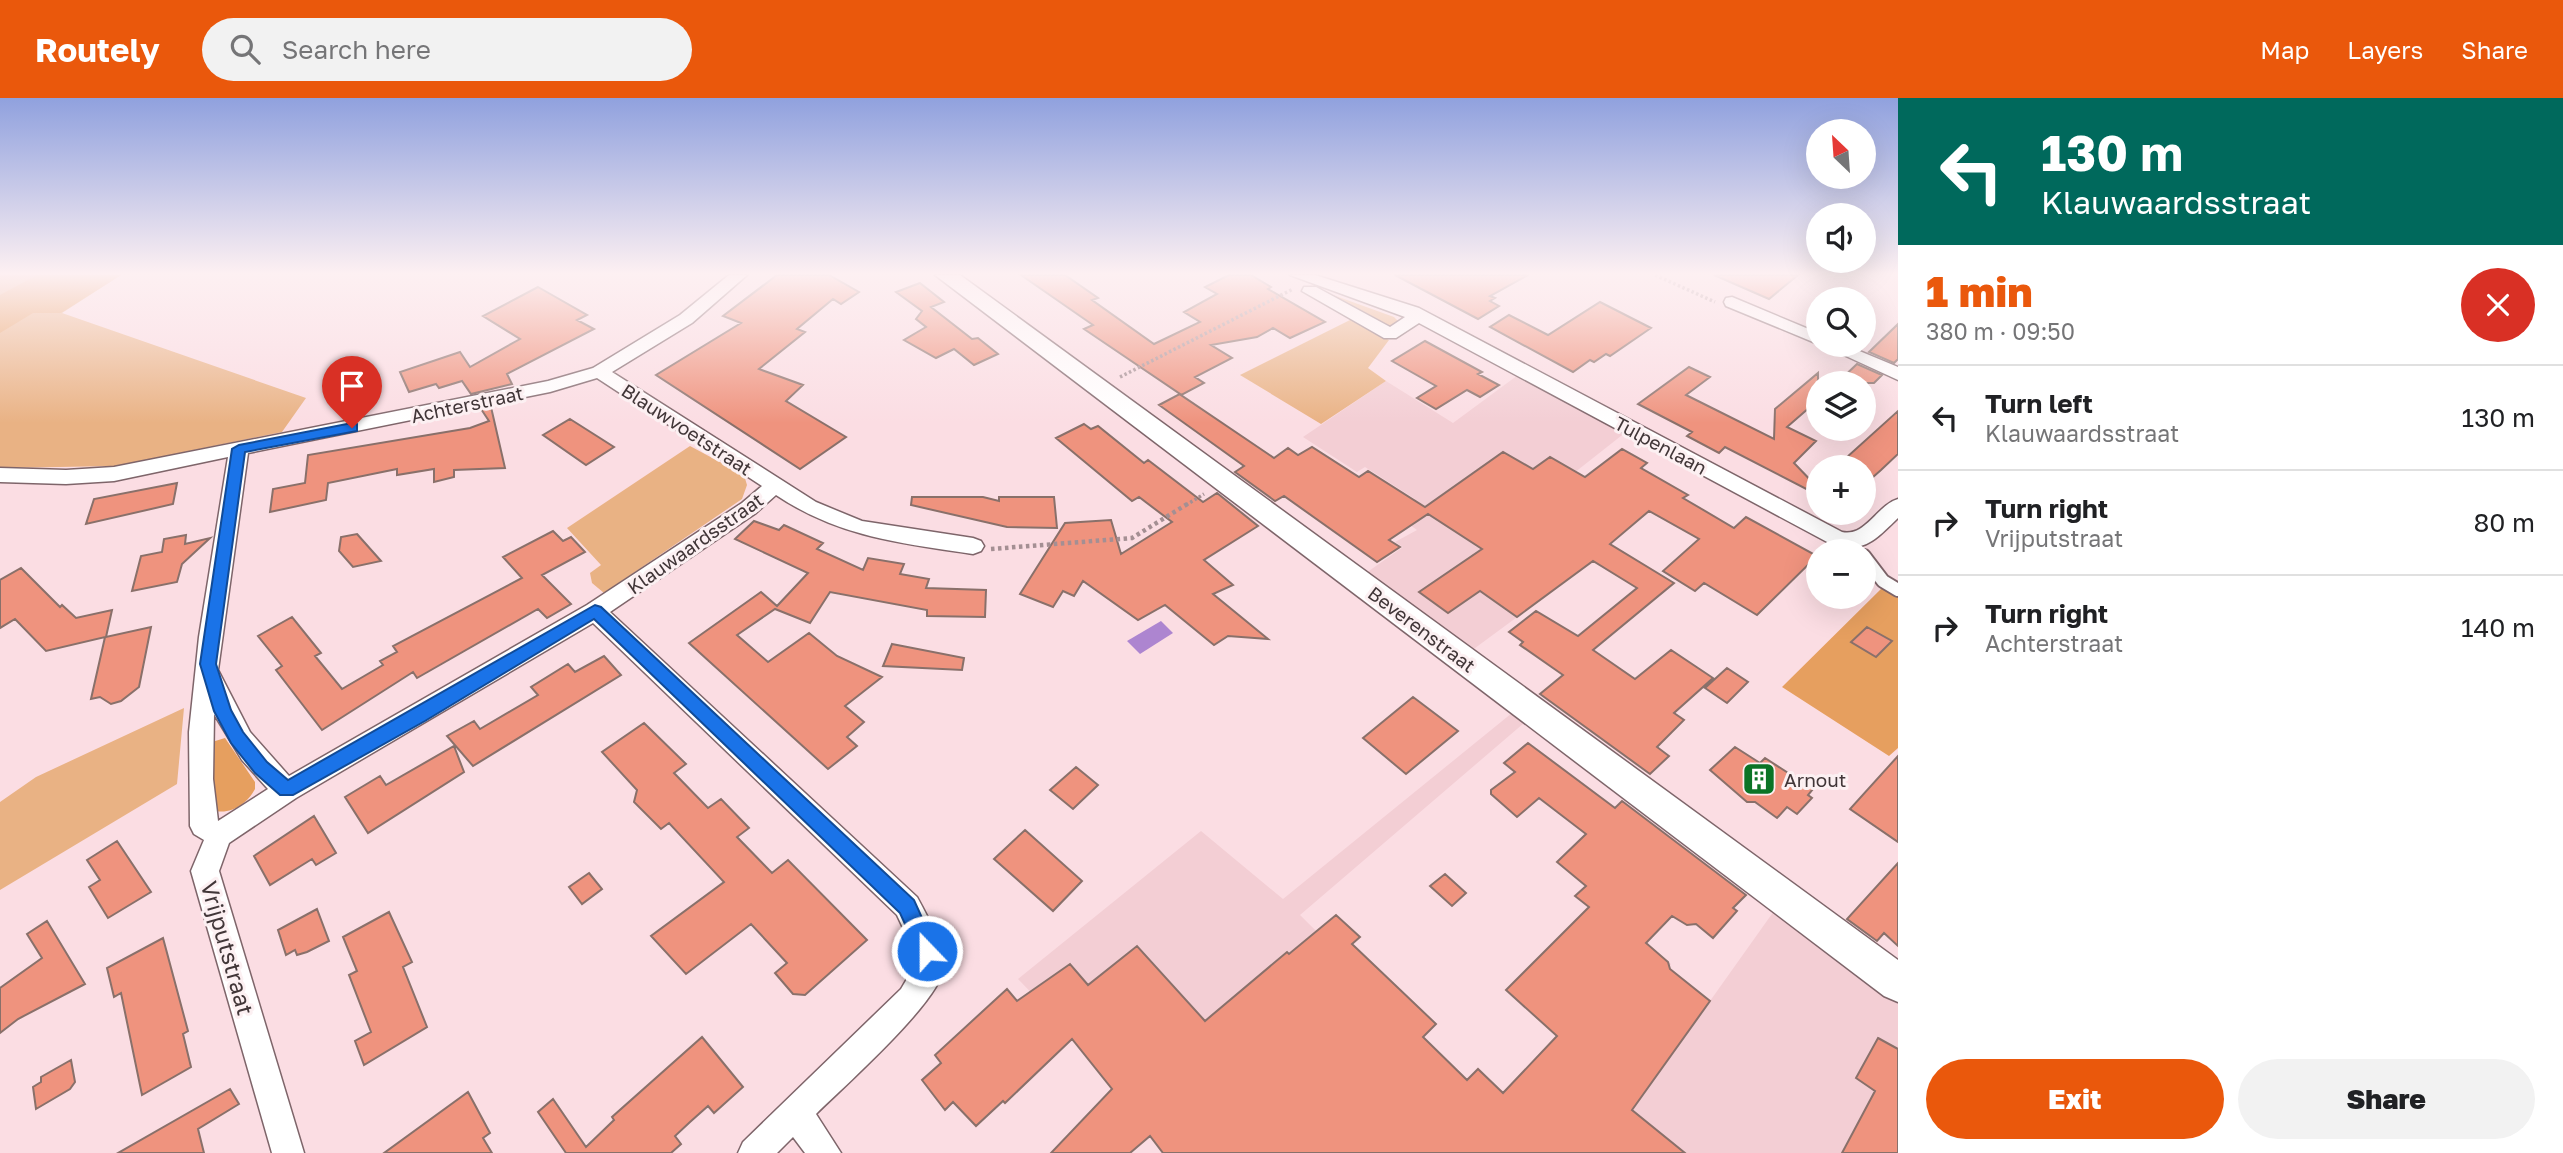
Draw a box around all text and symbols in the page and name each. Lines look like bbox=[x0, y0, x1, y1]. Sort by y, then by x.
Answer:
search box bbox=[202, 18, 692, 81]
text: Routely bbox=[35, 30, 160, 69]
icon: search bbox=[226, 30, 264, 68]
text: Search here bbox=[282, 34, 431, 65]
text: Map bbox=[2260, 35, 2309, 64]
text: Layers bbox=[2347, 35, 2423, 64]
text: Share bbox=[2461, 35, 2528, 64]
north arrow bbox=[1806, 119, 1876, 189]
map controls bbox=[1806, 119, 1876, 609]
text: 130 m bbox=[2041, 123, 2183, 182]
icon: left bbox=[1926, 126, 2017, 217]
text: Klauwaardsstraat bbox=[2041, 183, 2311, 221]
button: sound bbox=[1806, 203, 1876, 273]
text: 1 min bbox=[1926, 266, 2033, 316]
button: close bbox=[2461, 268, 2535, 342]
button: search bbox=[1806, 287, 1876, 357]
text: 380 m · 09:50 bbox=[1926, 317, 2075, 345]
pin bbox=[322, 356, 382, 428]
icon: arrive bbox=[333, 367, 371, 405]
button: layers bbox=[1806, 371, 1876, 441]
street label: Blauwvoetstraat bbox=[617, 378, 757, 480]
street label: Achterstraat bbox=[409, 381, 525, 427]
text: Turn left bbox=[1985, 388, 2093, 419]
icon: left bbox=[1926, 399, 1964, 437]
text: 130 m bbox=[2462, 402, 2535, 433]
street label: Tulpenlaan bbox=[1611, 411, 1711, 479]
text: Klauwaardsstraat bbox=[1985, 419, 2179, 447]
button: + bbox=[1806, 455, 1876, 525]
street label: Klauwaardsstraat bbox=[623, 488, 767, 598]
text: Turn right bbox=[1985, 493, 2108, 524]
icon: right bbox=[1926, 504, 1964, 542]
text: 80 m bbox=[2474, 507, 2535, 538]
text: Vrijputstraat bbox=[1985, 524, 2123, 552]
button: − bbox=[1806, 539, 1876, 609]
street label: Beverenstraat bbox=[1364, 581, 1480, 677]
text: Turn right bbox=[1985, 598, 2108, 629]
icon: right bbox=[1926, 609, 1964, 647]
text: 140 m bbox=[2461, 612, 2535, 643]
text: Achterstraat bbox=[1985, 629, 2123, 657]
building icon: Arnout bbox=[1740, 760, 1778, 798]
place label: Arnout bbox=[1784, 768, 1846, 791]
street label: Vrijputstraat bbox=[196, 878, 260, 1018]
position arrow bbox=[890, 914, 964, 988]
button: Exit bbox=[1926, 1059, 2224, 1139]
button: Share bbox=[2238, 1059, 2535, 1139]

